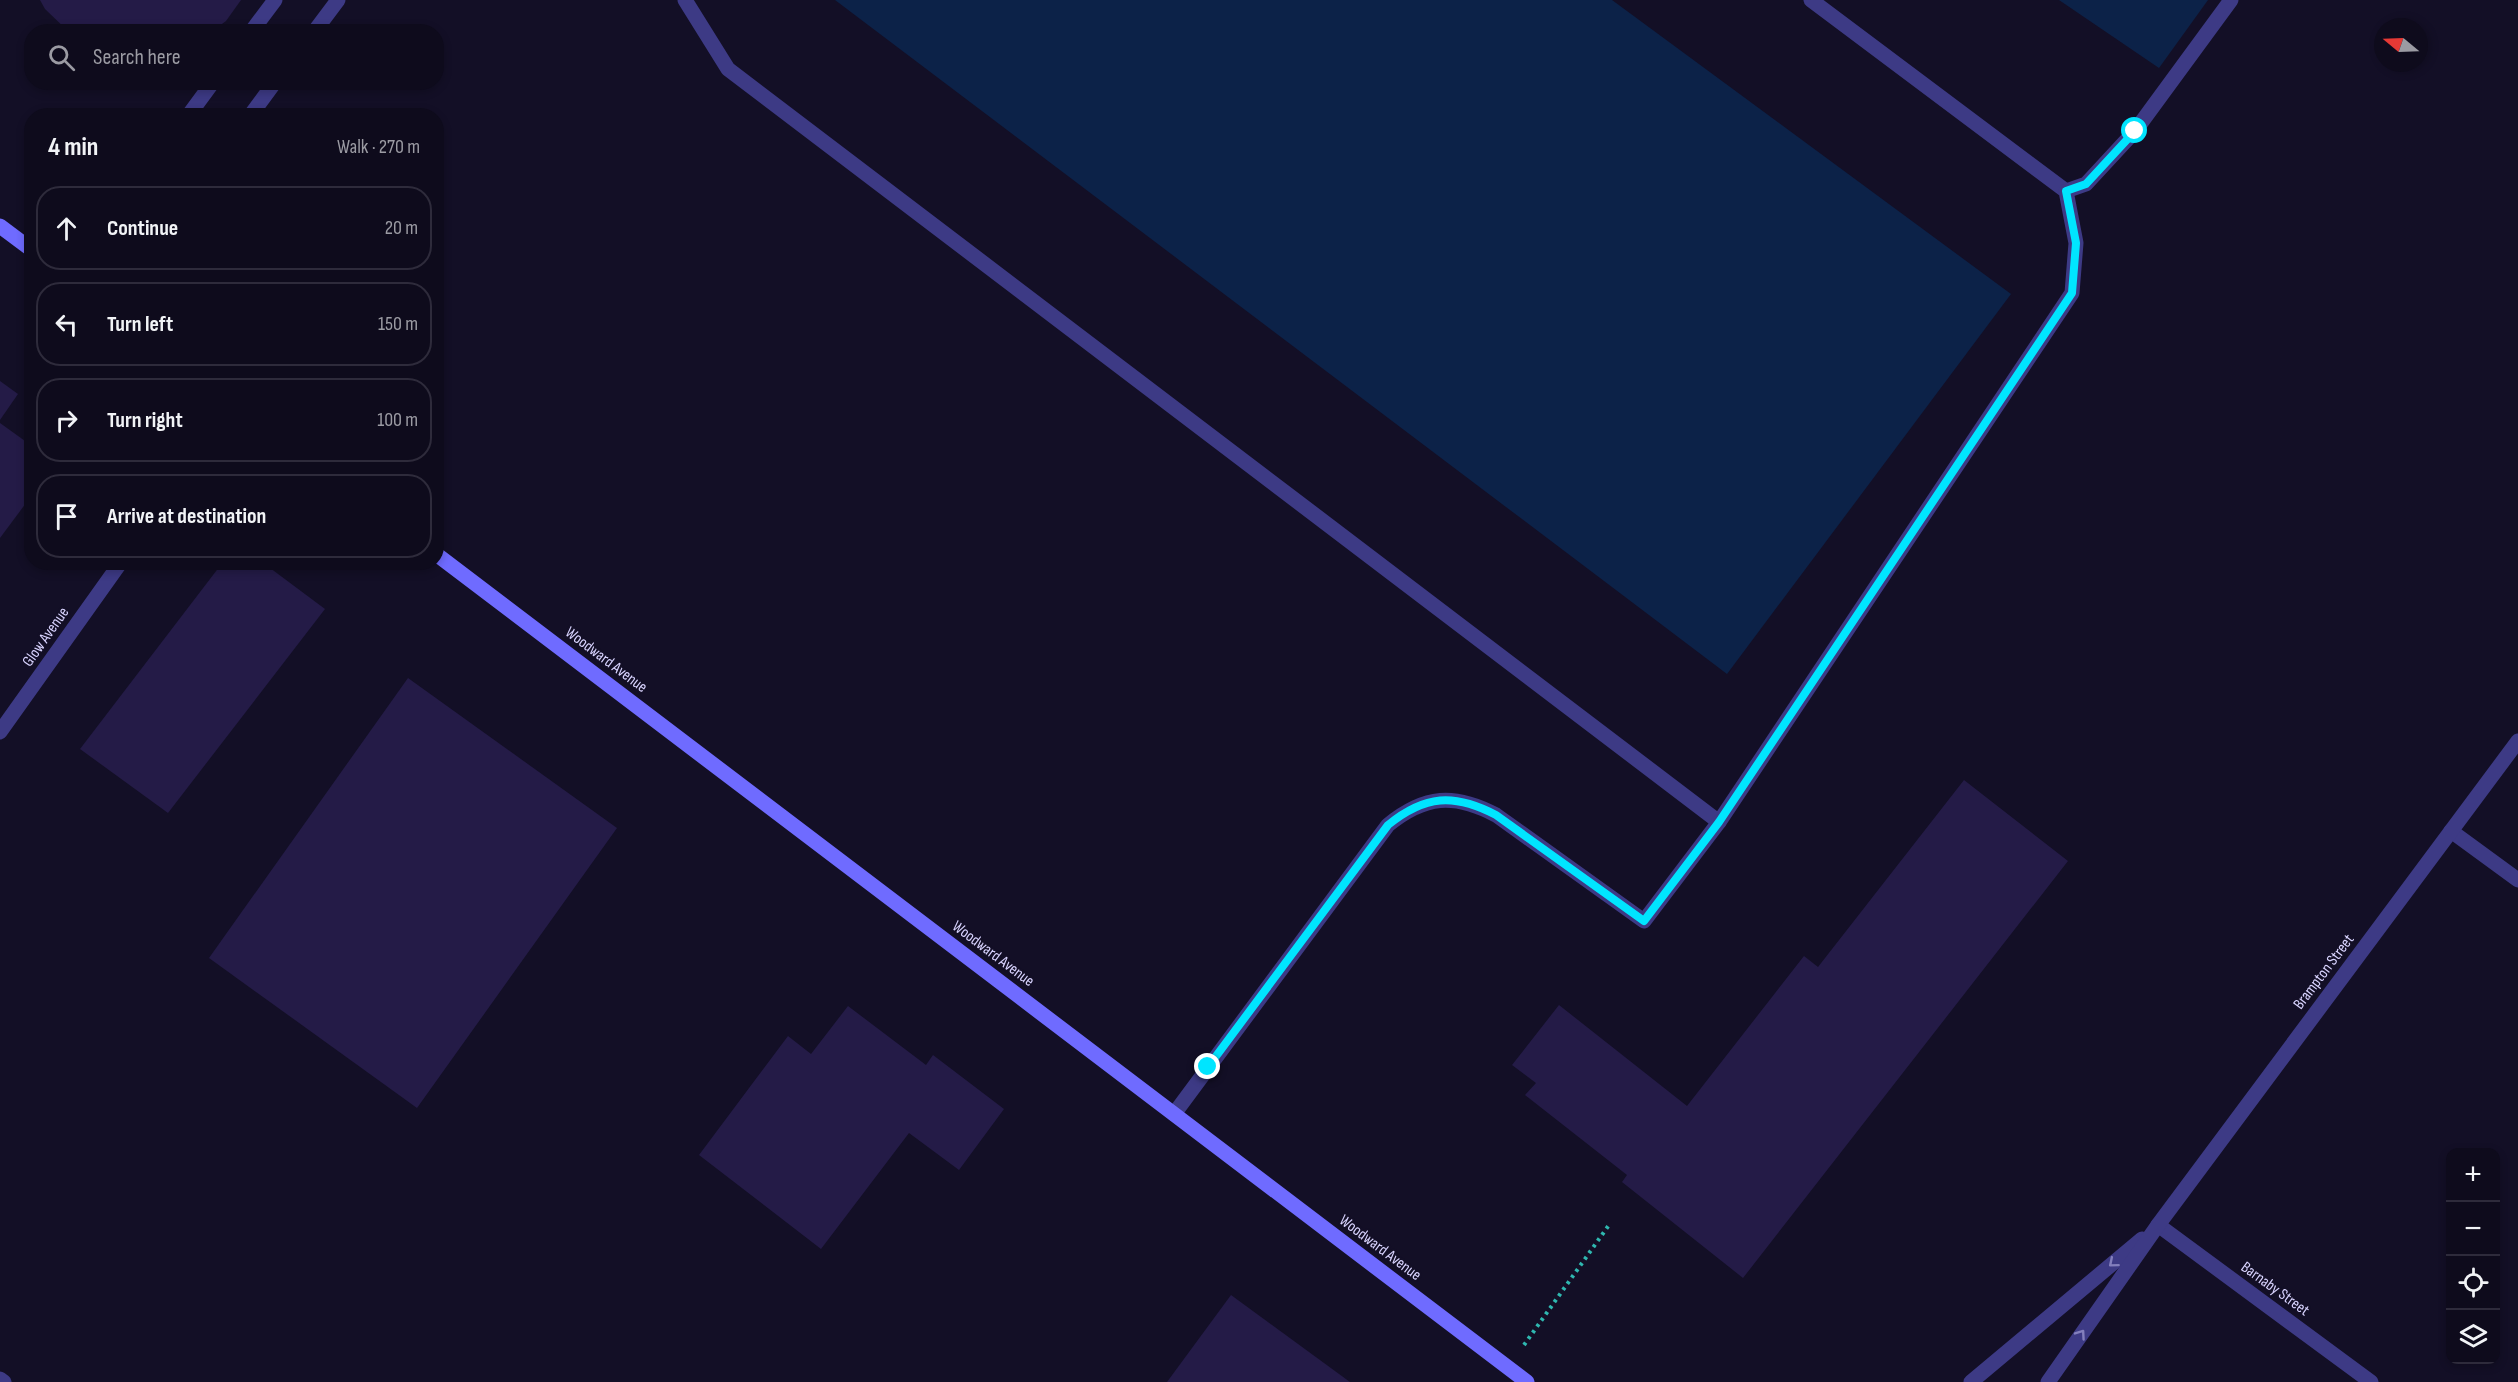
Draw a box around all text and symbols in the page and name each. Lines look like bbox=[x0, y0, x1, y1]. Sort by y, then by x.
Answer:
north arrow bbox=[2374, 18, 2428, 72]
search box bbox=[24, 24, 444, 90]
icon: search bbox=[45, 41, 78, 74]
text: Search here bbox=[93, 44, 180, 71]
route start bbox=[2121, 117, 2147, 143]
text: 4 min bbox=[48, 132, 98, 163]
text: Walk · 270 m bbox=[337, 135, 420, 159]
icon: ahead bbox=[50, 212, 83, 245]
text: Continue bbox=[107, 215, 178, 242]
text: 20 m bbox=[385, 216, 418, 240]
icon: left bbox=[50, 308, 83, 341]
text: Turn left bbox=[107, 311, 173, 338]
text: 150 m bbox=[378, 312, 418, 336]
icon: right bbox=[50, 404, 83, 437]
text: Turn right bbox=[107, 407, 183, 434]
text: 100 m bbox=[377, 408, 418, 432]
icon: arrive bbox=[50, 500, 83, 533]
text: Arrive at destination bbox=[107, 503, 266, 530]
street label: Glow Avenue bbox=[19, 604, 73, 670]
street label: Woodward Avenue bbox=[561, 623, 651, 697]
street label: Woodward Avenue bbox=[948, 917, 1038, 991]
street label: Brampton Street bbox=[2290, 931, 2358, 1013]
route end bbox=[1194, 1053, 1220, 1079]
map controls bbox=[2446, 1148, 2500, 1364]
button: + bbox=[2446, 1148, 2500, 1202]
button: − bbox=[2446, 1202, 2500, 1256]
street label: Woodward Avenue bbox=[1335, 1211, 1425, 1285]
one-way arrow bbox=[2109, 1255, 2120, 1266]
button: locate bbox=[2446, 1256, 2500, 1310]
street label: Barnaby Street bbox=[2237, 1258, 2313, 1320]
button: layers bbox=[2446, 1310, 2500, 1364]
one-way arrow bbox=[2074, 1330, 2085, 1341]

